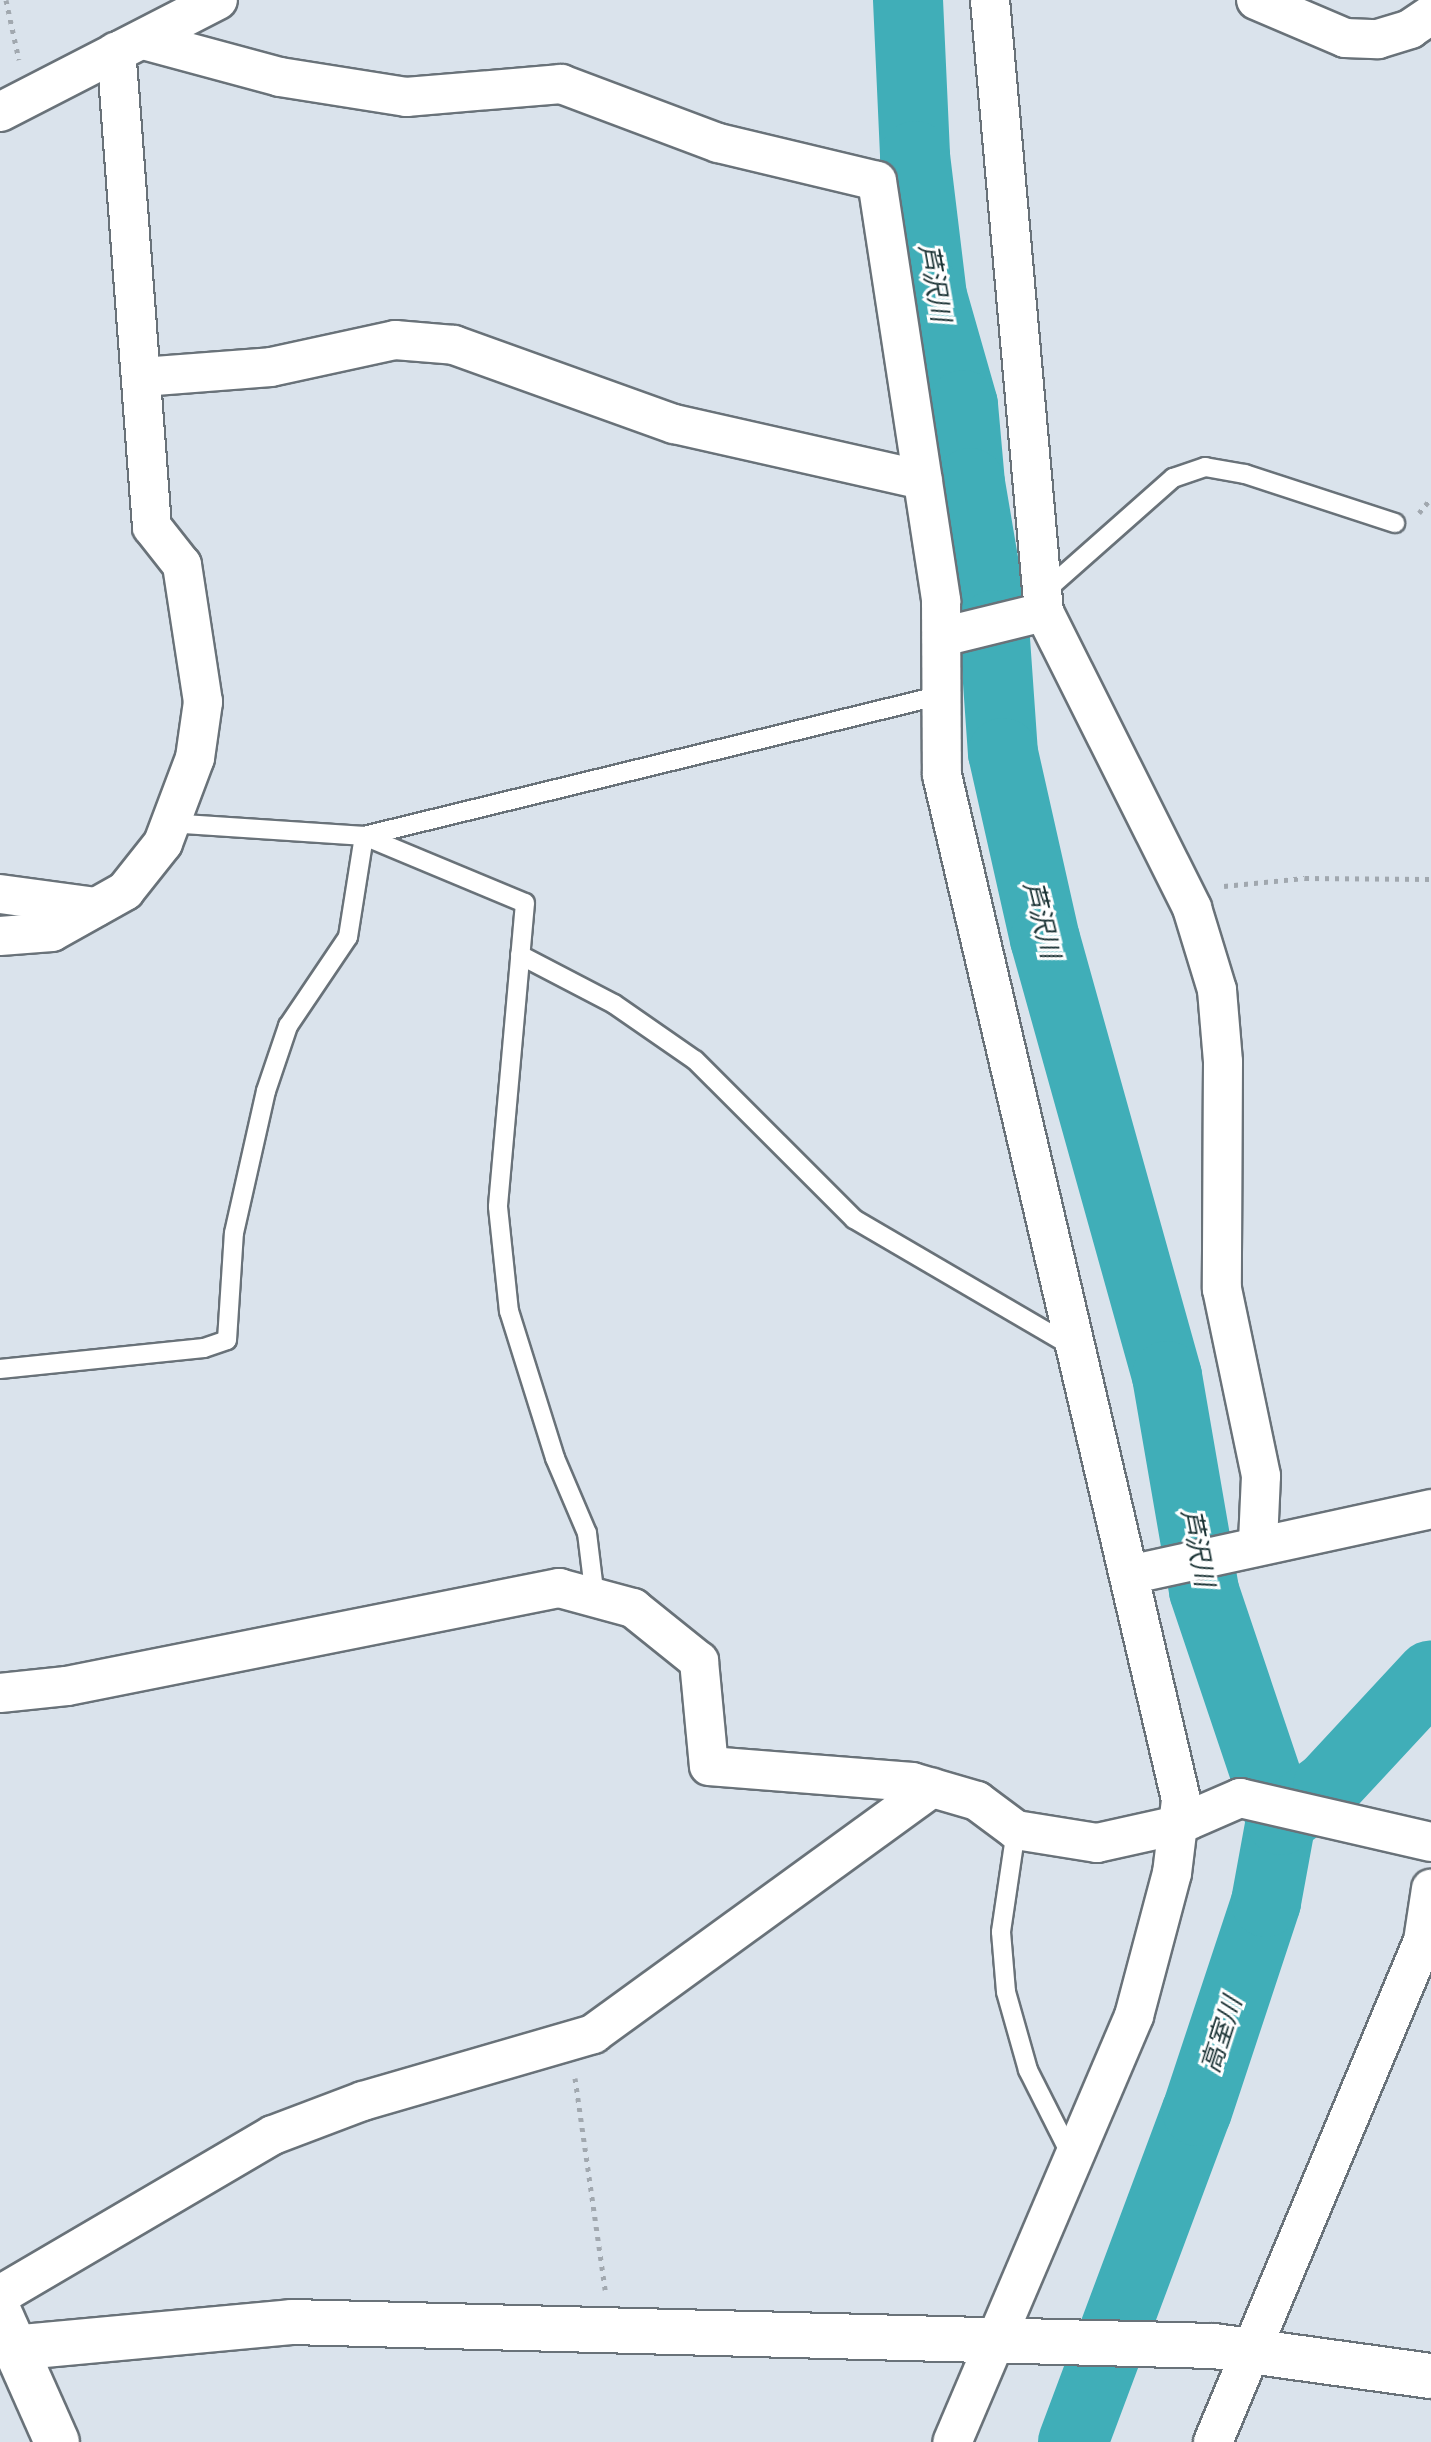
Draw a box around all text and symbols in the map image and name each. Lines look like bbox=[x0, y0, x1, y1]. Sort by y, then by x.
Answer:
water label: 芦沢川 bbox=[912, 242, 956, 324]
water label: 芦沢川 bbox=[1016, 878, 1066, 962]
water label: 芦沢川 bbox=[1174, 1507, 1220, 1589]
water label: 高室川 bbox=[1195, 1993, 1249, 2077]

